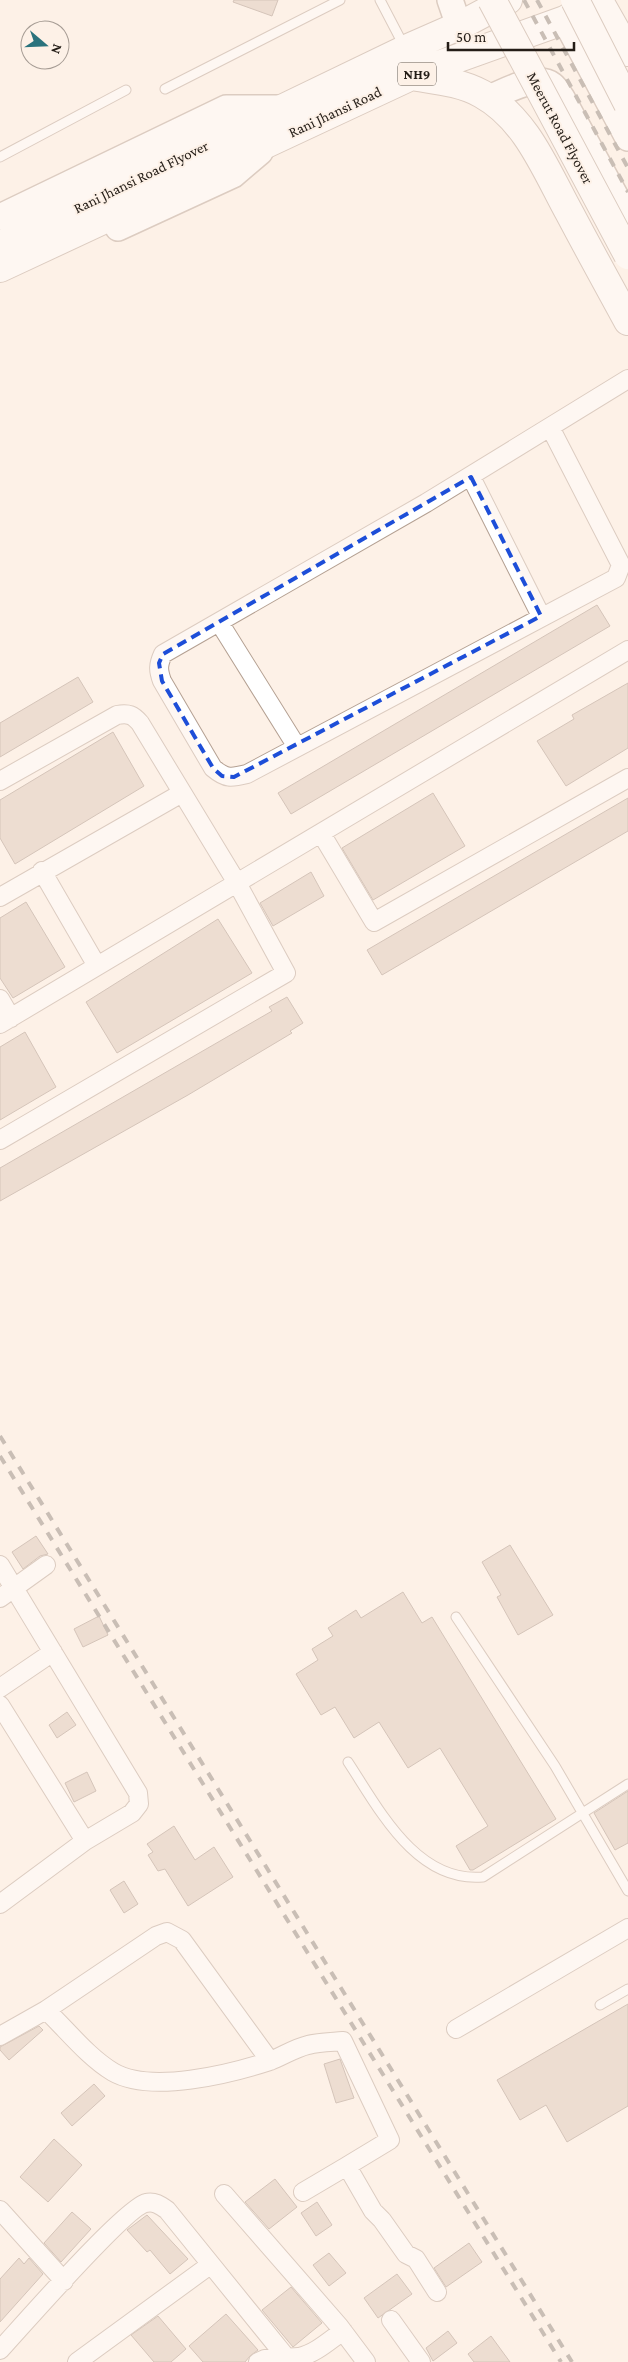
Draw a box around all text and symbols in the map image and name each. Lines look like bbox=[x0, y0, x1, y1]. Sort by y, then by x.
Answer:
north arrow bbox=[20, 20, 70, 70]
scale bar bbox=[448, 20, 574, 52]
text: 50 m bbox=[456, 29, 486, 45]
text: N bbox=[48, 42, 66, 57]
road number: NH9 bbox=[398, 62, 436, 86]
street label: Meerut Road Flyover bbox=[523, 69, 597, 188]
street label: Rani Jhansi Road bbox=[286, 83, 384, 141]
street label: Rani Jhansi Road Flyover bbox=[71, 137, 212, 217]

